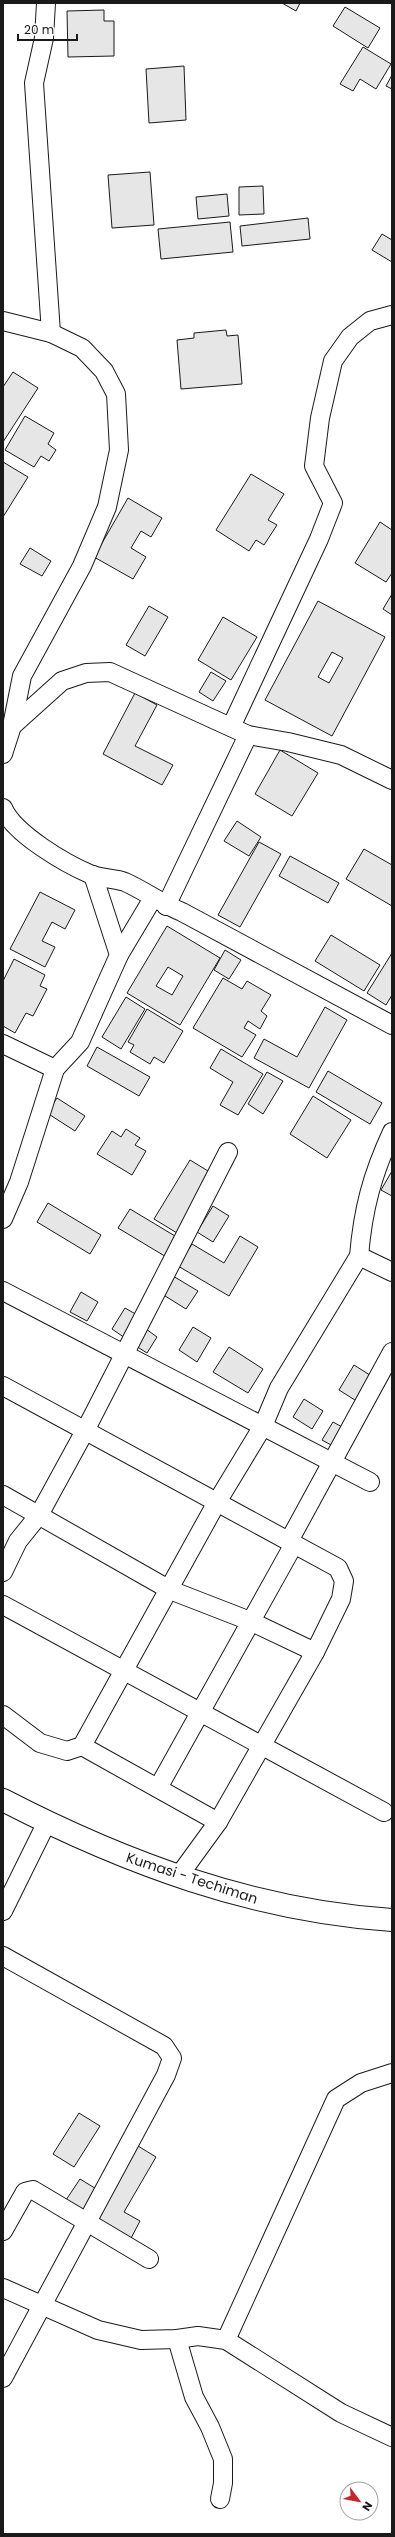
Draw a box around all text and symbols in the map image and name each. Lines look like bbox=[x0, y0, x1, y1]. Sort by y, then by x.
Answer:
scale bar bbox=[18, 16, 77, 42]
text: 20 m bbox=[24, 21, 54, 38]
street label: Kumasi - Techiman bbox=[124, 1847, 260, 1909]
north arrow bbox=[339, 2481, 379, 2521]
text: N bbox=[359, 2499, 376, 2514]

